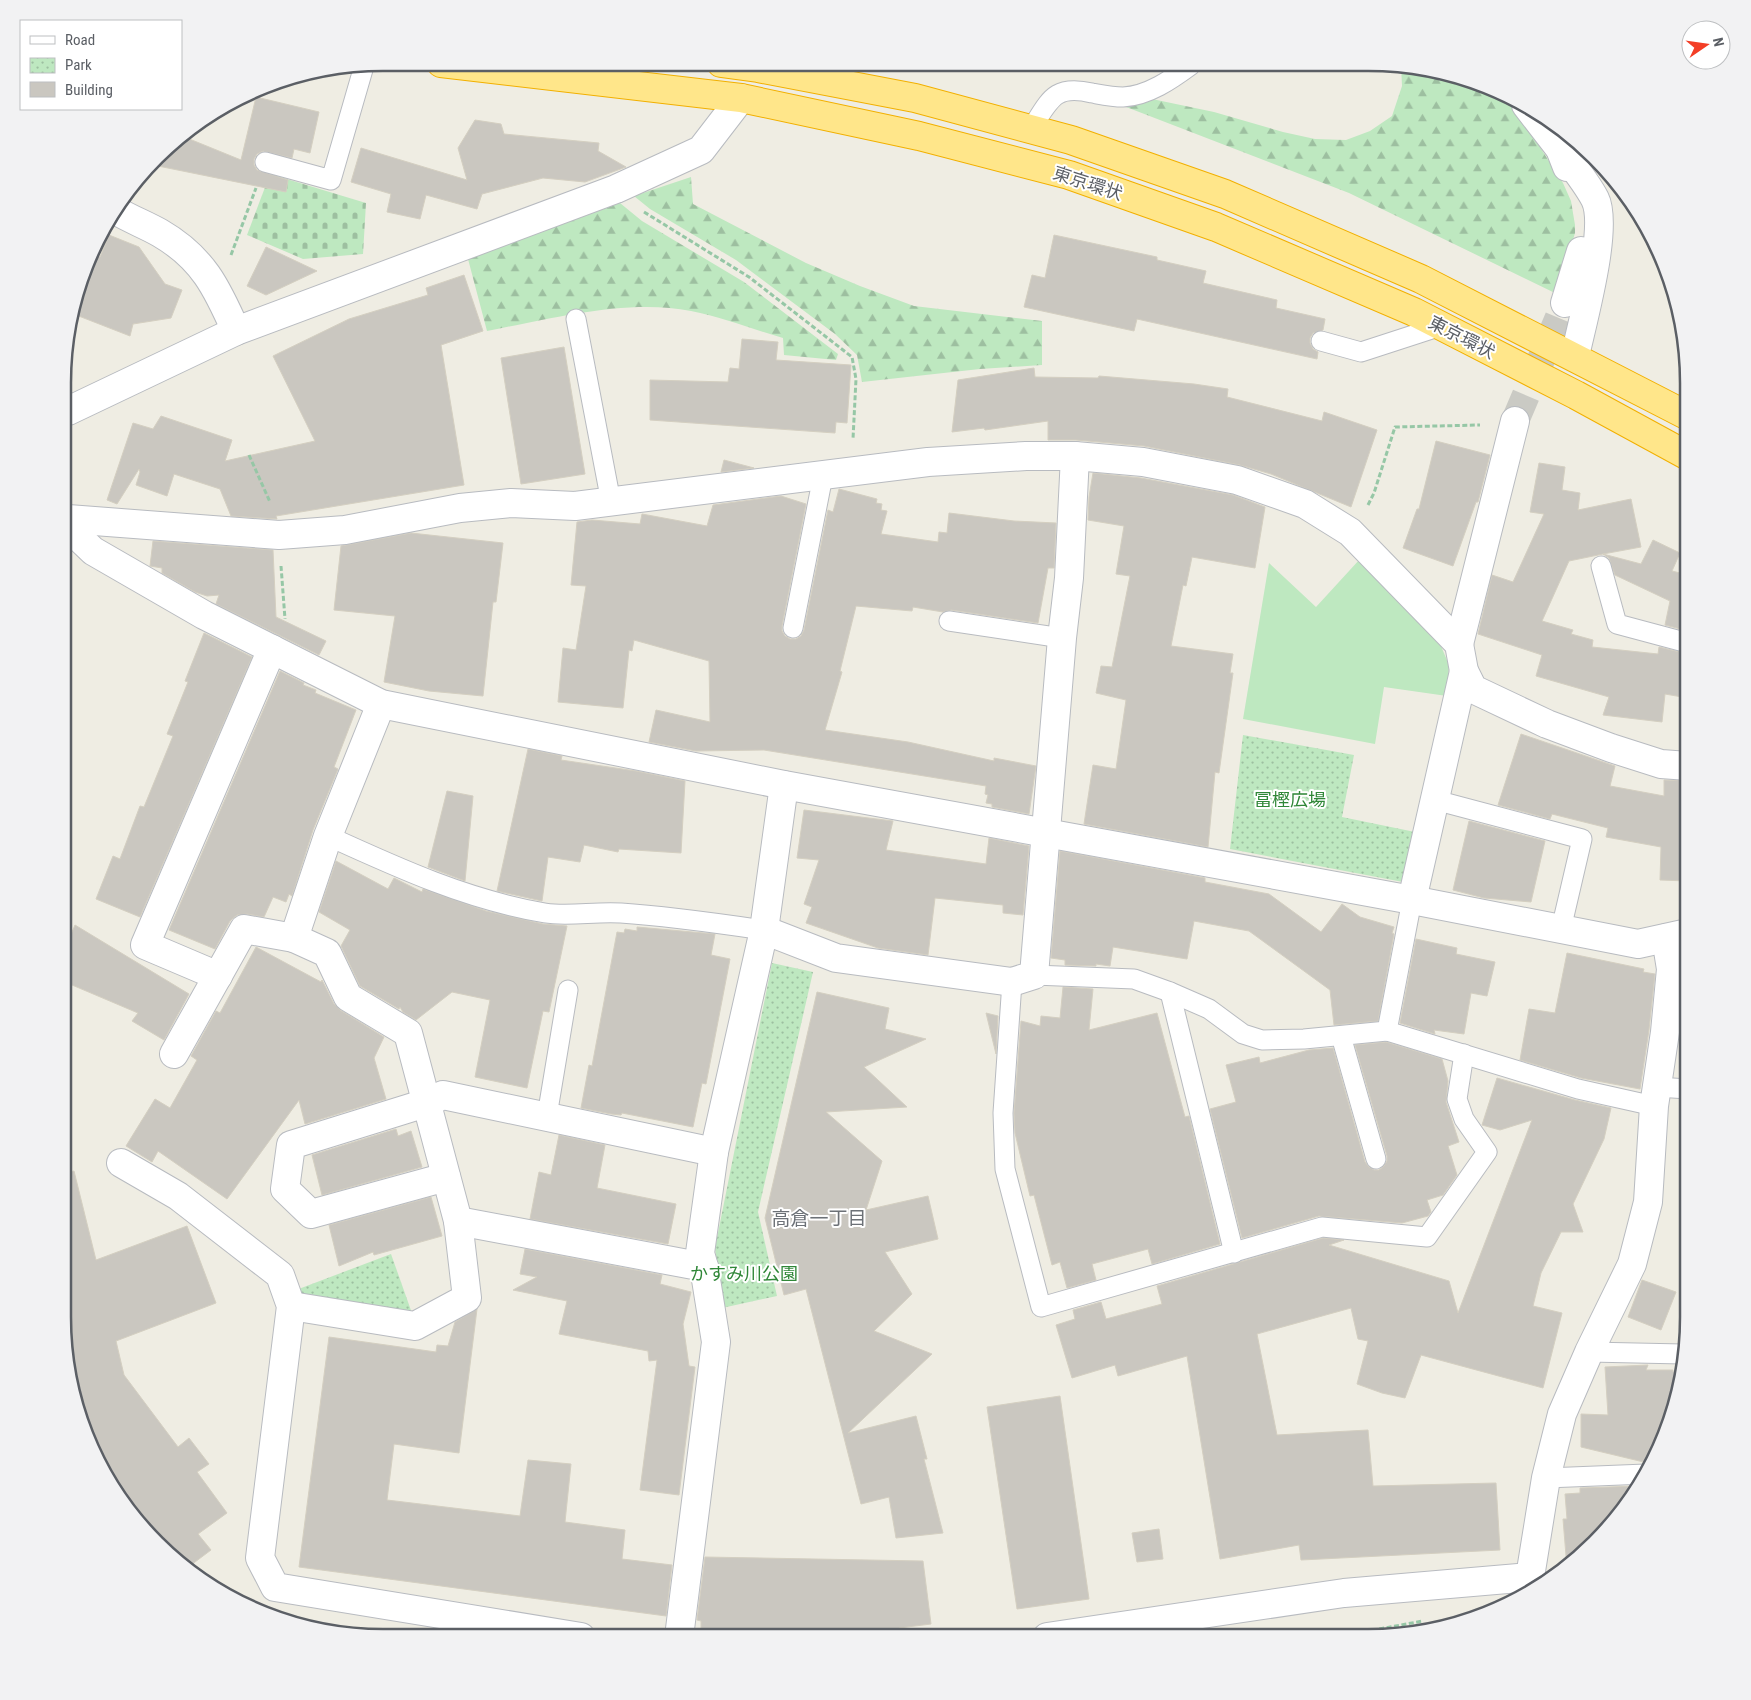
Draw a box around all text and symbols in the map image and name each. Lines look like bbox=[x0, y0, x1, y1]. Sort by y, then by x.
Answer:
legend bbox=[20, 20, 182, 110]
north arrow bbox=[1681, 20, 1731, 70]
text: Road bbox=[65, 31, 95, 49]
text: N bbox=[1710, 36, 1727, 48]
text: Park bbox=[65, 56, 92, 74]
text: Building bbox=[65, 81, 113, 99]
street label: 東京環状 bbox=[1051, 162, 1125, 204]
street label: 東京環状 bbox=[1425, 311, 1499, 363]
park label: 冨樫広場 bbox=[1254, 789, 1326, 810]
district label: 高倉一丁目 bbox=[771, 1207, 867, 1230]
park label: かすみ川公園 bbox=[690, 1263, 798, 1284]

